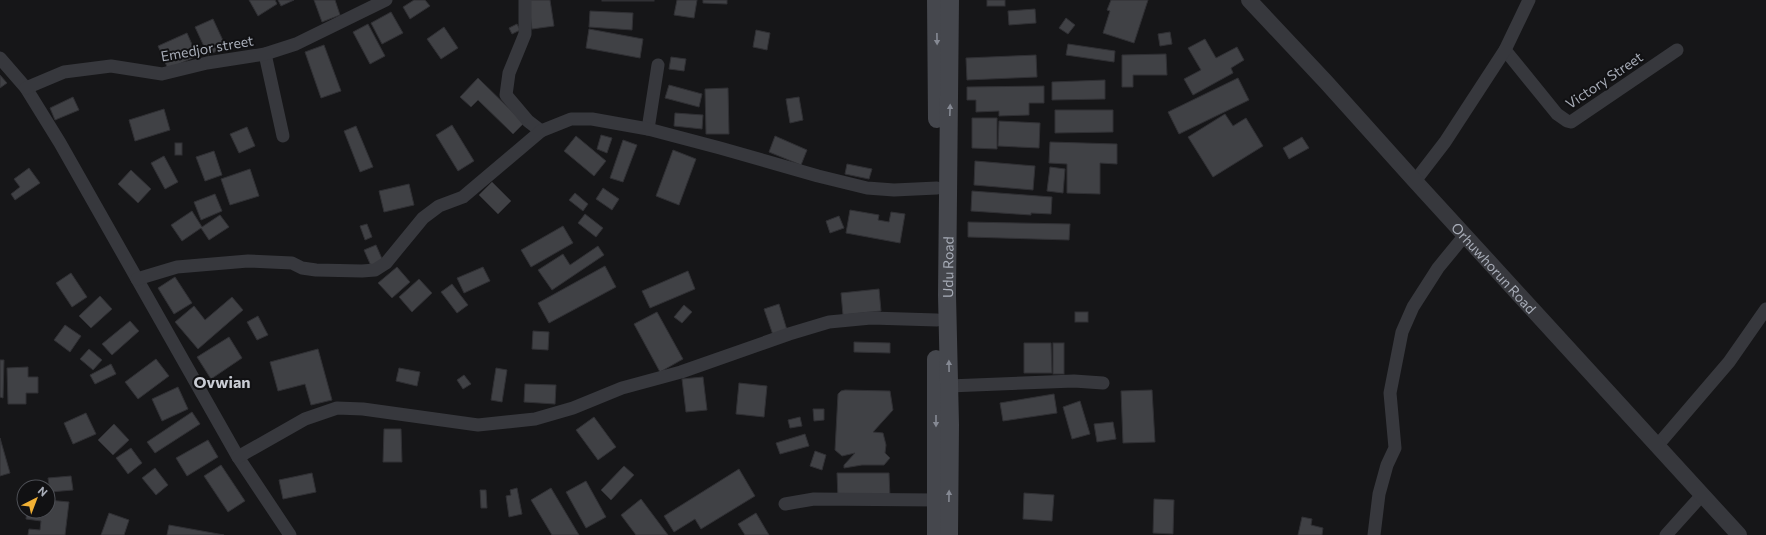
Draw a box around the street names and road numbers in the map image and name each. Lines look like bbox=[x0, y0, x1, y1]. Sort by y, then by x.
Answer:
street label: Emedjor street bbox=[159, 31, 255, 65]
street label: Victory Street bbox=[1562, 48, 1646, 112]
street label: Orhuwhorun Road bbox=[1448, 219, 1540, 317]
street label: Udu Road bbox=[938, 236, 956, 298]

